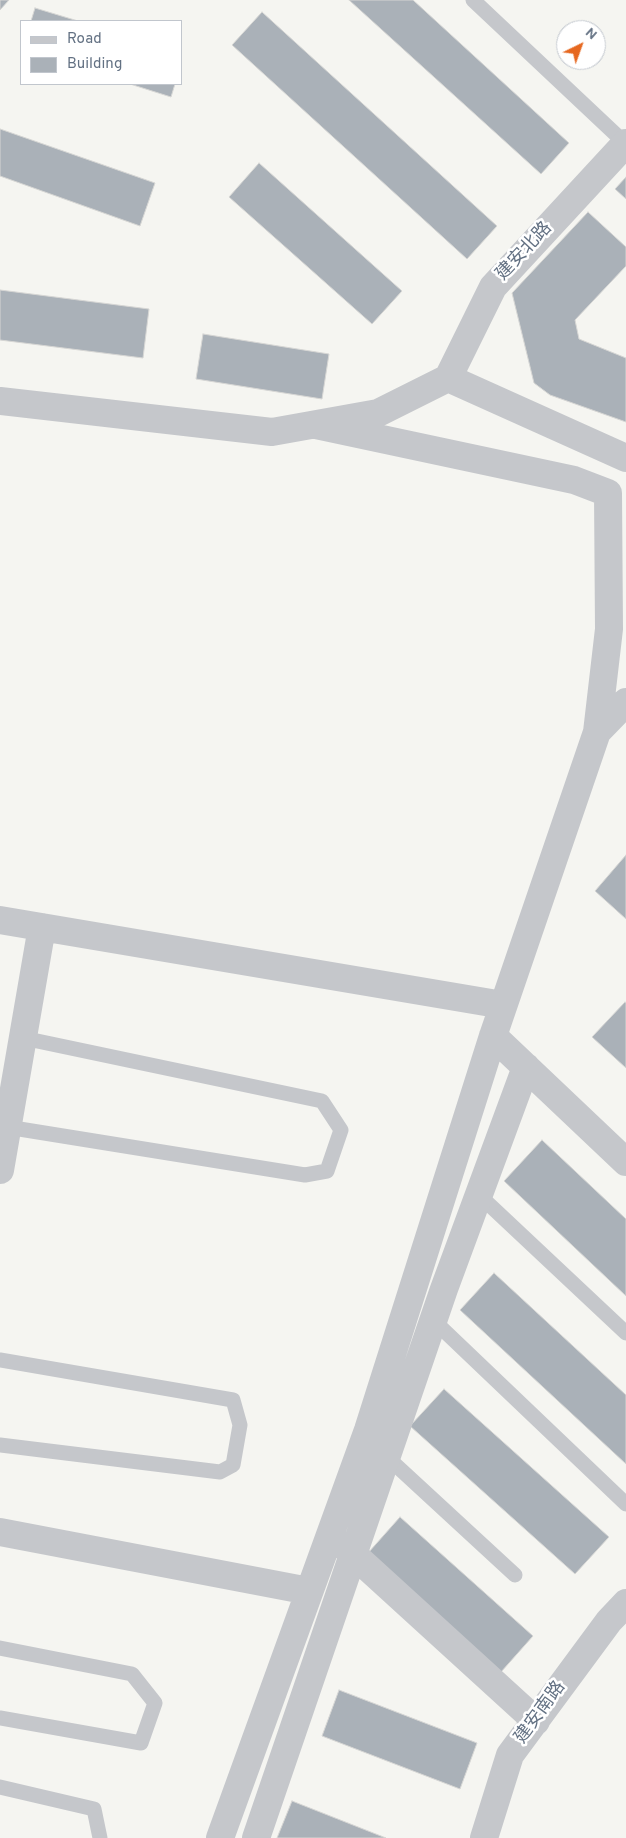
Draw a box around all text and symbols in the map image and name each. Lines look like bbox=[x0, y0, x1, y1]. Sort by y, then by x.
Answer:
legend bbox=[20, 20, 182, 85]
north arrow bbox=[556, 20, 606, 70]
text: N bbox=[581, 25, 600, 44]
text: Road bbox=[67, 30, 102, 49]
text: Building bbox=[67, 55, 122, 74]
street label: 建安北路 bbox=[493, 218, 557, 286]
street label: 建安南路 bbox=[511, 1678, 571, 1748]

